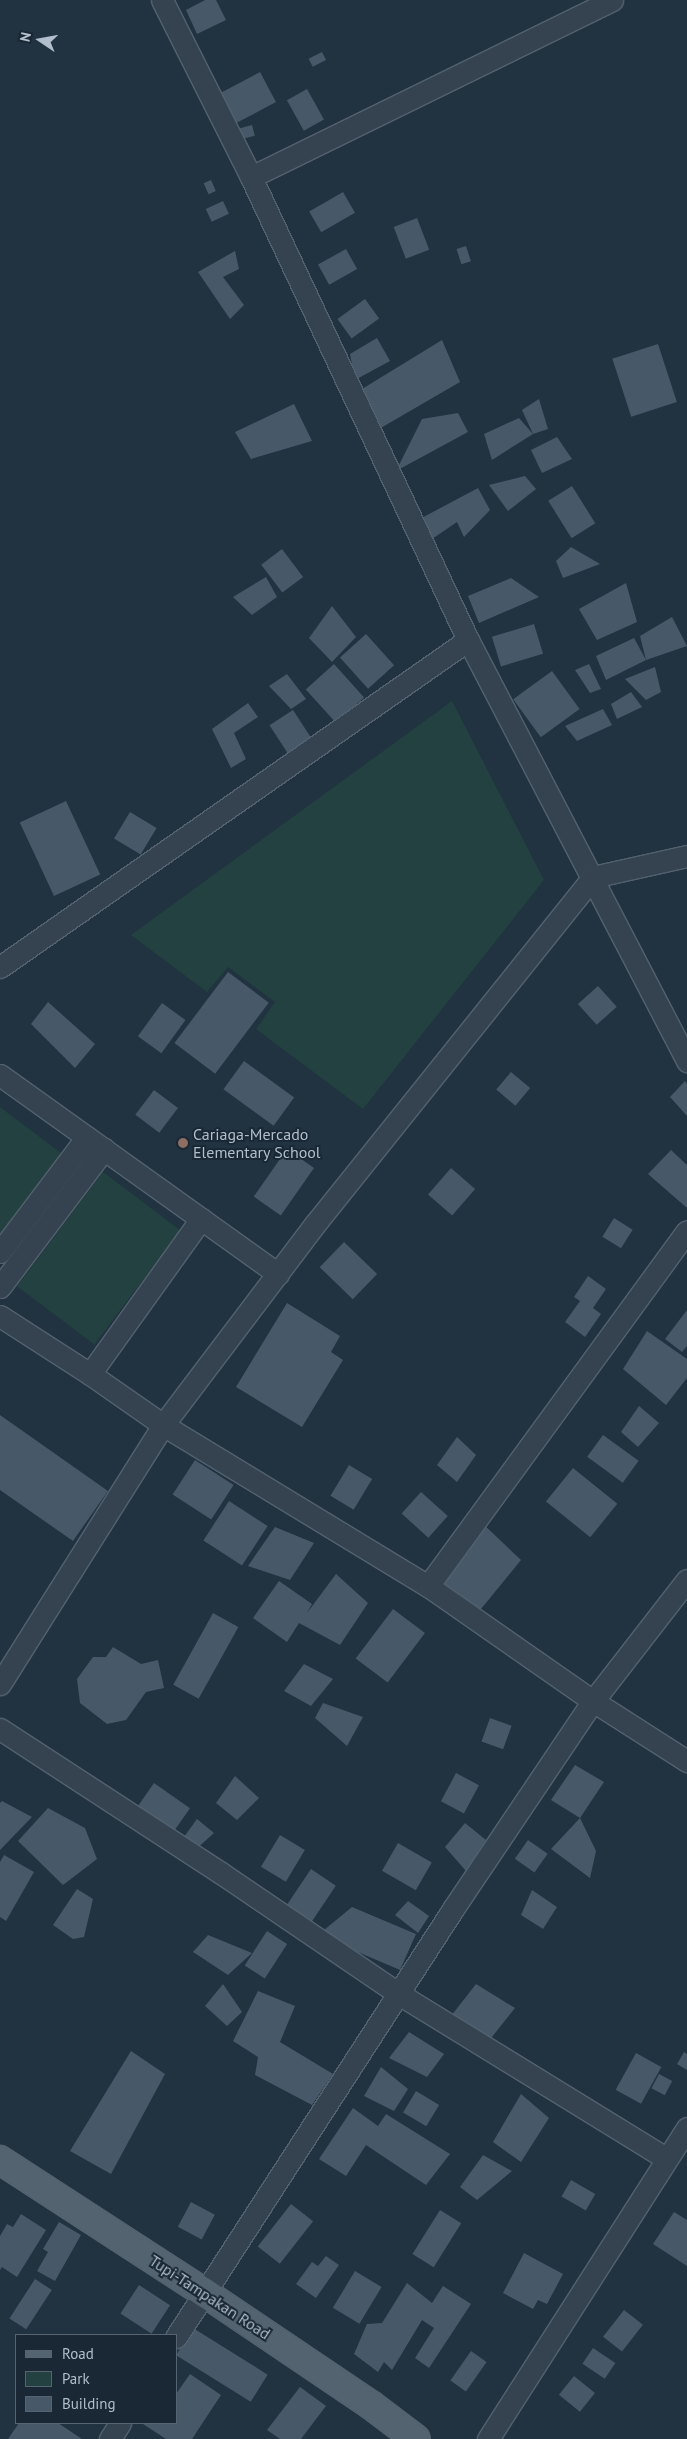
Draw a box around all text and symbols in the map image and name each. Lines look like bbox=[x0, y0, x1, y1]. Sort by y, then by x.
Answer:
north arrow bbox=[15, 15, 65, 65]
text: N bbox=[16, 31, 35, 43]
place label: Cariaga-Mercado Elementary School bbox=[193, 1124, 321, 1162]
marker: Cariaga-Mercado Elementary School bbox=[177, 1137, 189, 1149]
street label: Tupi-Tampakan Road bbox=[146, 2251, 274, 2343]
legend bbox=[15, 2334, 178, 2424]
text: Road bbox=[62, 2344, 94, 2363]
text: Park bbox=[62, 2369, 90, 2388]
text: Building bbox=[62, 2394, 116, 2413]

